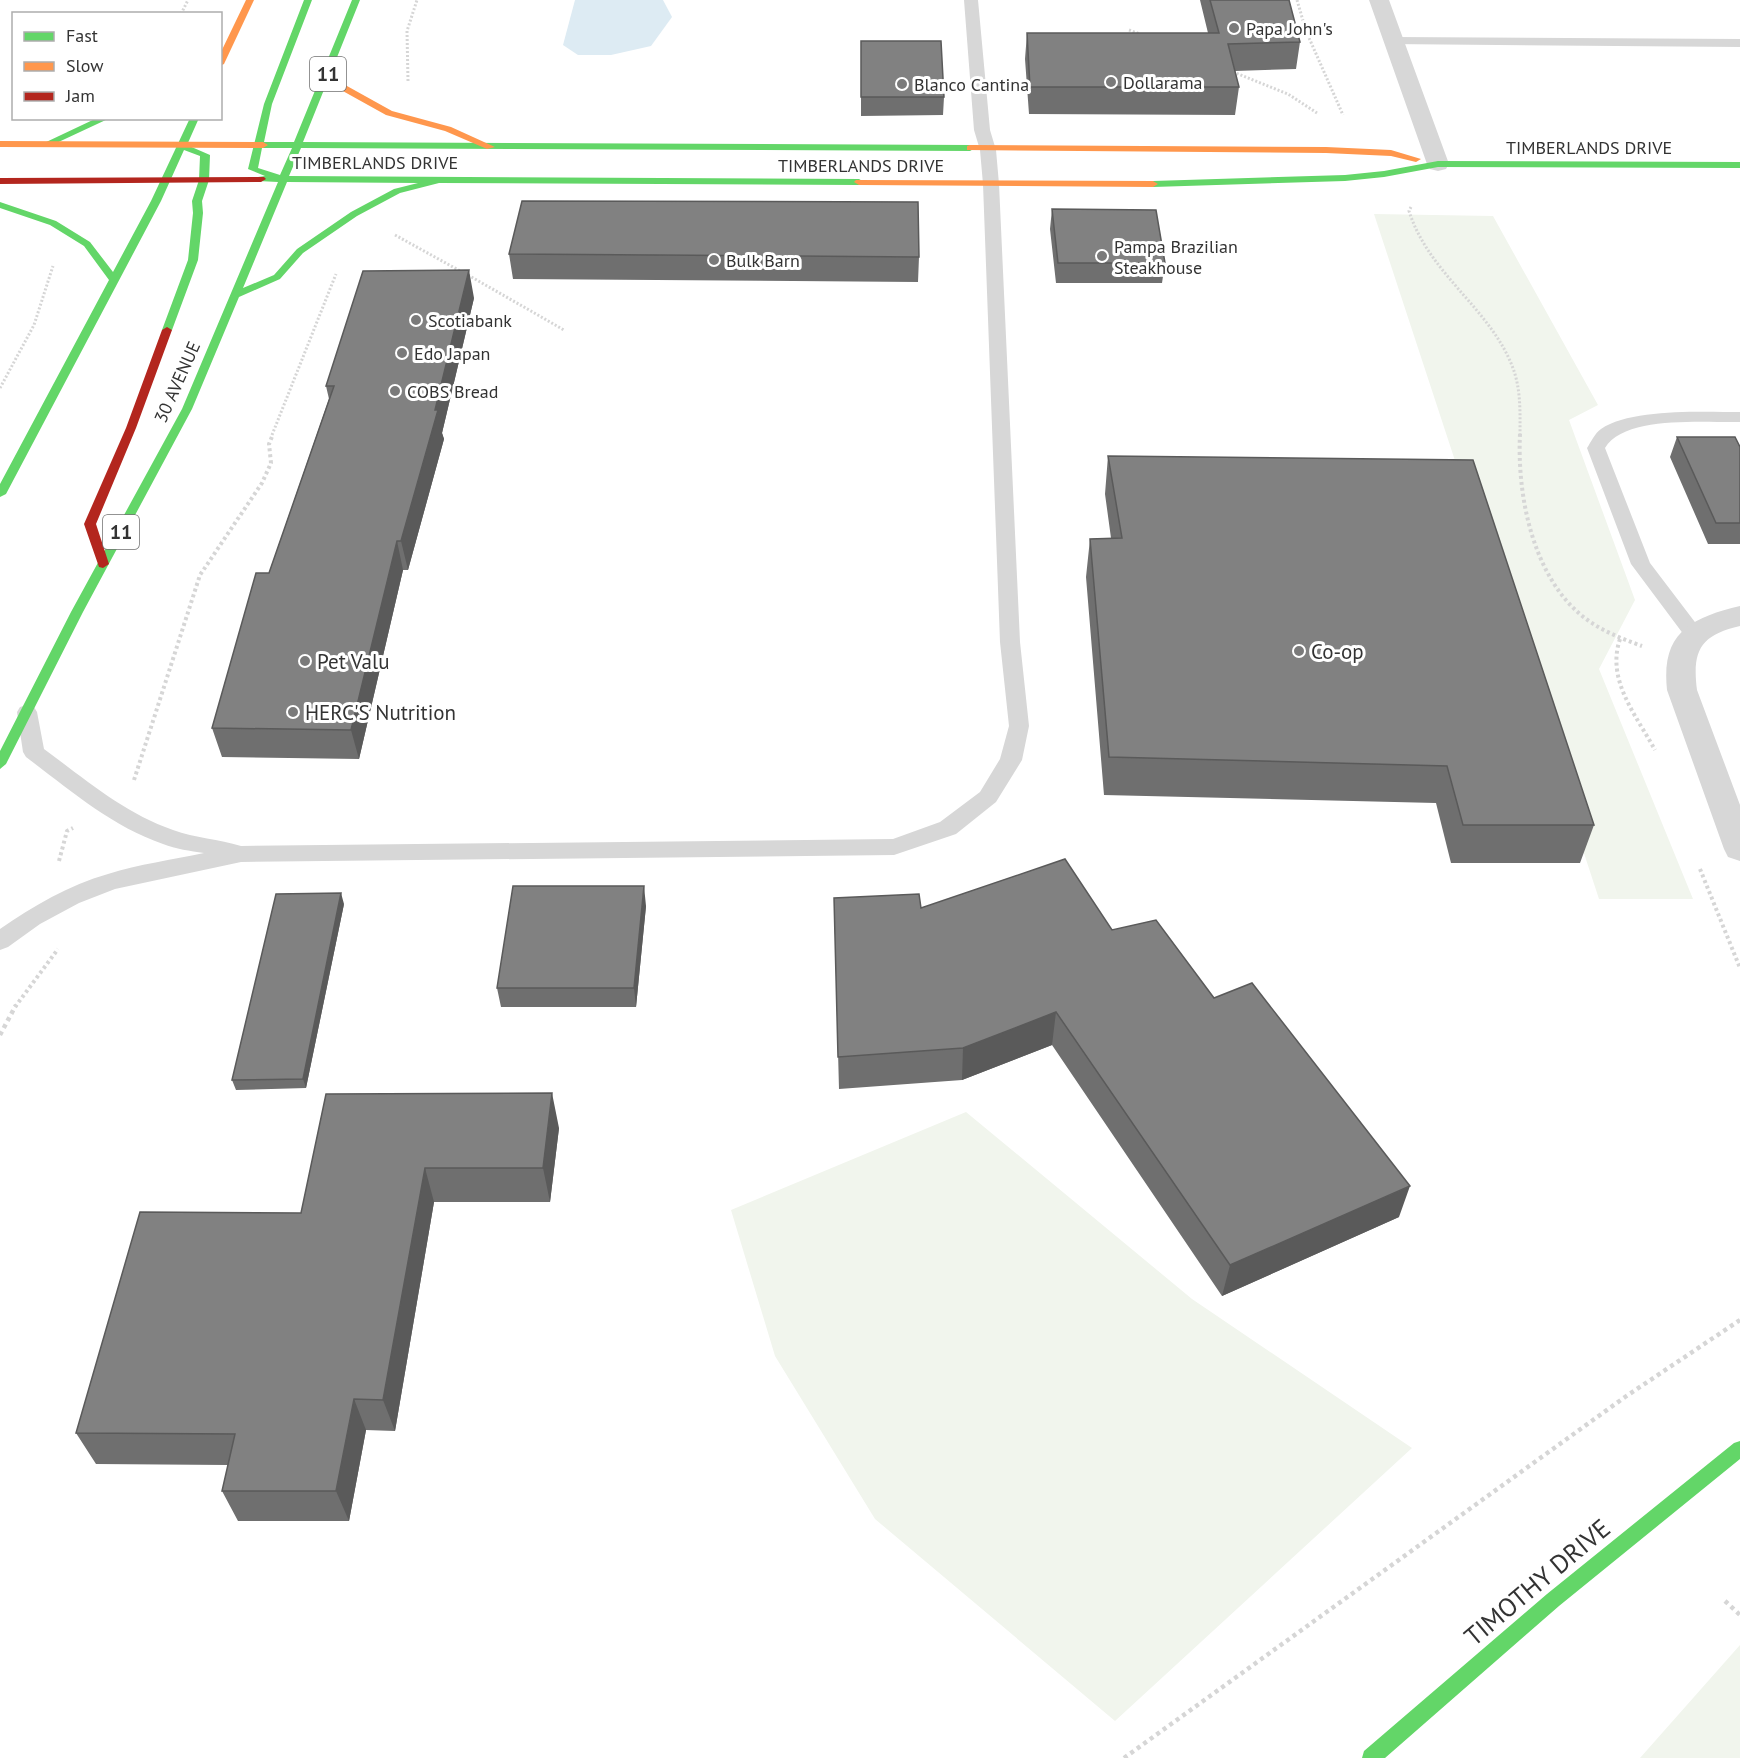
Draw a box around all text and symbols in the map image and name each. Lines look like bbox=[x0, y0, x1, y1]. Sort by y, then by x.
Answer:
legend bbox=[12, 12, 222, 120]
place label: Papa John's bbox=[1246, 17, 1333, 40]
marker: Papa John's bbox=[1227, 21, 1241, 35]
text: Fast bbox=[66, 24, 98, 47]
text: Slow bbox=[66, 54, 104, 77]
road number: 11 bbox=[310, 57, 346, 91]
place label: Dollarama bbox=[1123, 71, 1202, 94]
place label: Blanco Cantina bbox=[914, 73, 1029, 96]
marker: Dollarama bbox=[1104, 75, 1118, 89]
marker: Blanco Cantina bbox=[895, 77, 909, 91]
text: Jam bbox=[65, 84, 95, 107]
street label: TIMBERLANDS DRIVE bbox=[1506, 136, 1672, 159]
street label: TIMBERLANDS DRIVE bbox=[292, 151, 458, 174]
street label: TIMBERLANDS DRIVE bbox=[778, 154, 944, 177]
place label: Pampa Brazilian Steakhouse bbox=[1114, 235, 1238, 279]
place label: Bulk Barn bbox=[726, 249, 800, 272]
marker: Pampa Brazilian Steakhouse bbox=[1095, 249, 1109, 263]
marker: Bulk Barn bbox=[707, 253, 721, 267]
place label: Scotiabank bbox=[428, 309, 512, 332]
marker: Scotiabank bbox=[409, 313, 423, 327]
street label: 30 AVENUE bbox=[149, 338, 205, 426]
place label: Edo Japan bbox=[414, 342, 490, 365]
marker: Edo Japan bbox=[395, 346, 409, 360]
place label: COBS Bread bbox=[407, 380, 498, 403]
marker: COBS Bread bbox=[388, 384, 402, 398]
road number: 11 bbox=[103, 515, 139, 549]
place label: Co-op bbox=[1311, 638, 1364, 665]
marker: Co-op bbox=[1292, 644, 1306, 658]
place label: Pet Valu bbox=[317, 648, 390, 675]
marker: Pet Valu bbox=[298, 654, 312, 668]
place label: HERC'S Nutrition bbox=[305, 699, 456, 726]
marker: HERC'S Nutrition bbox=[286, 705, 300, 719]
street label: TIMOTHY DRIVE bbox=[1457, 1511, 1617, 1653]

